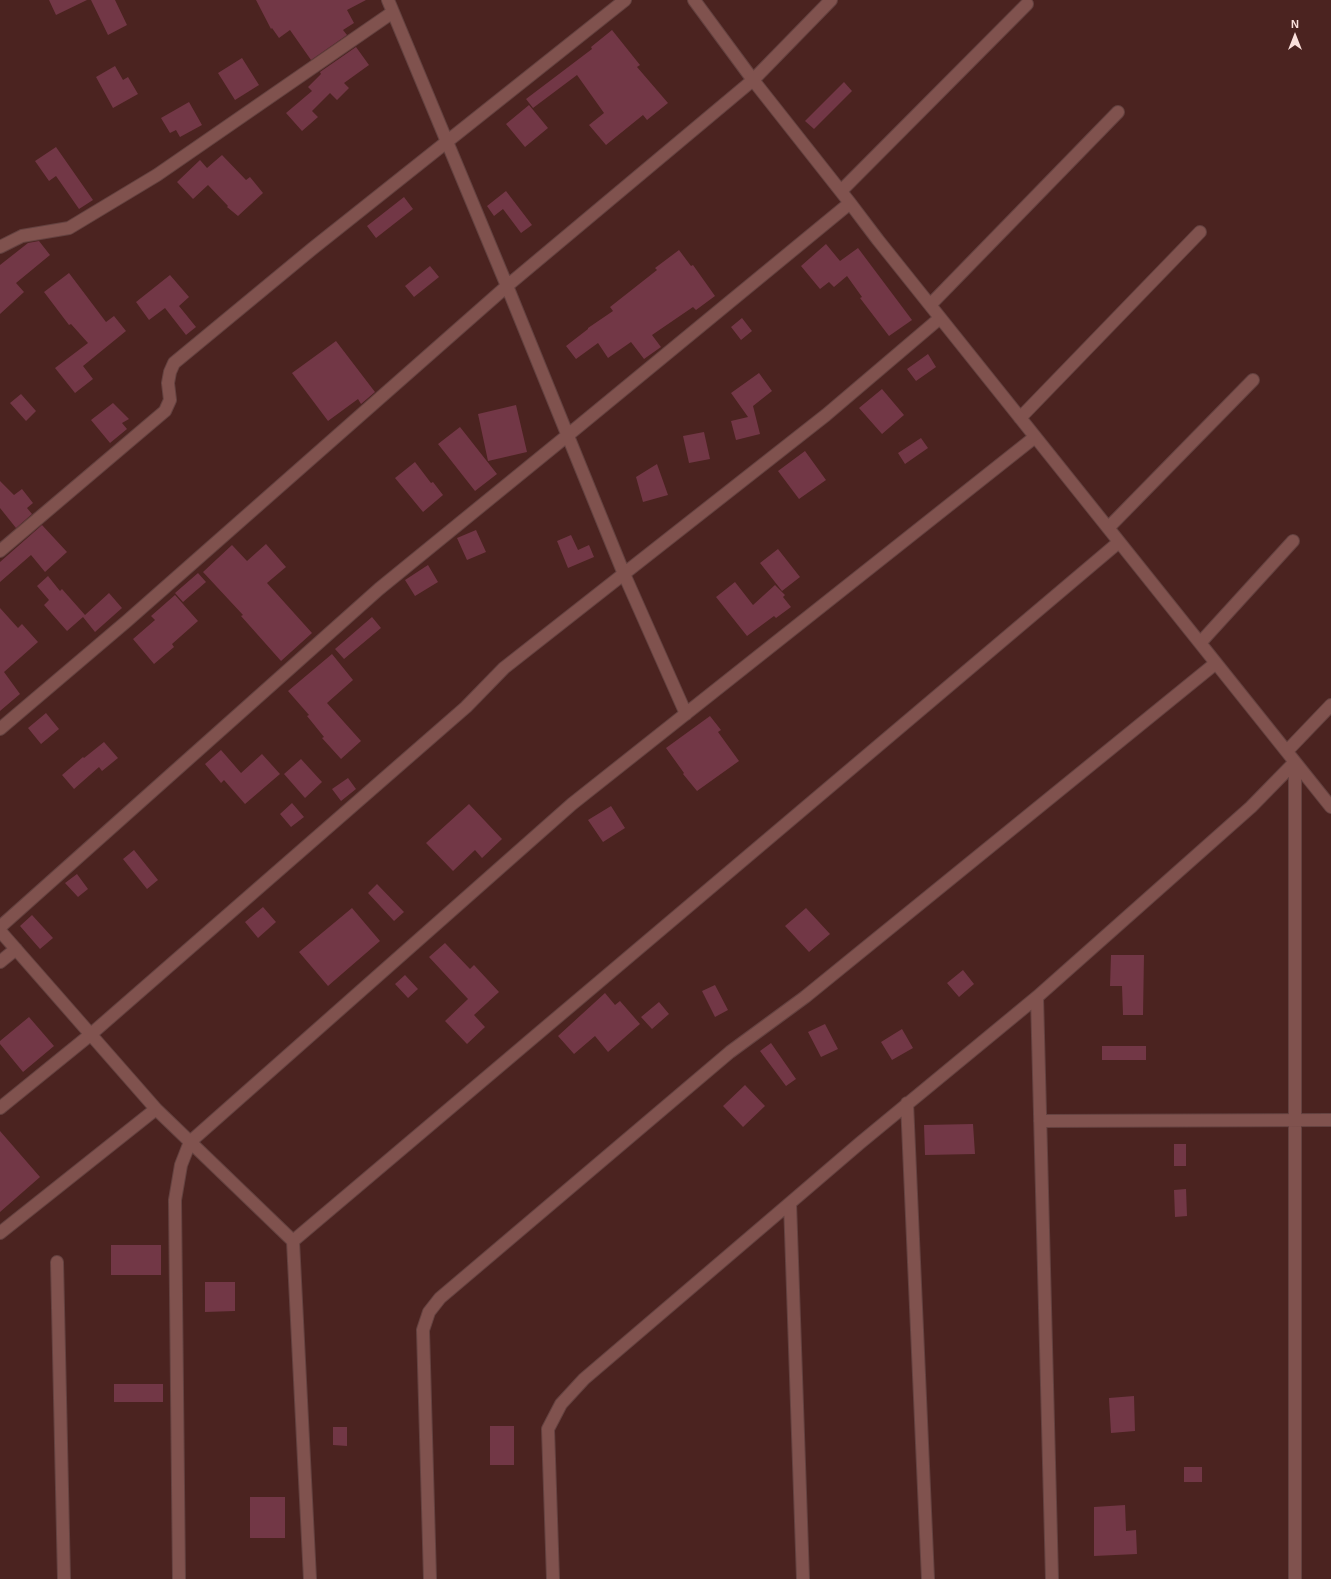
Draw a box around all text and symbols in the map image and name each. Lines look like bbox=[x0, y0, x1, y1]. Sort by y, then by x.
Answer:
north arrow bbox=[1275, 16, 1315, 56]
text: N bbox=[1291, 18, 1299, 30]

